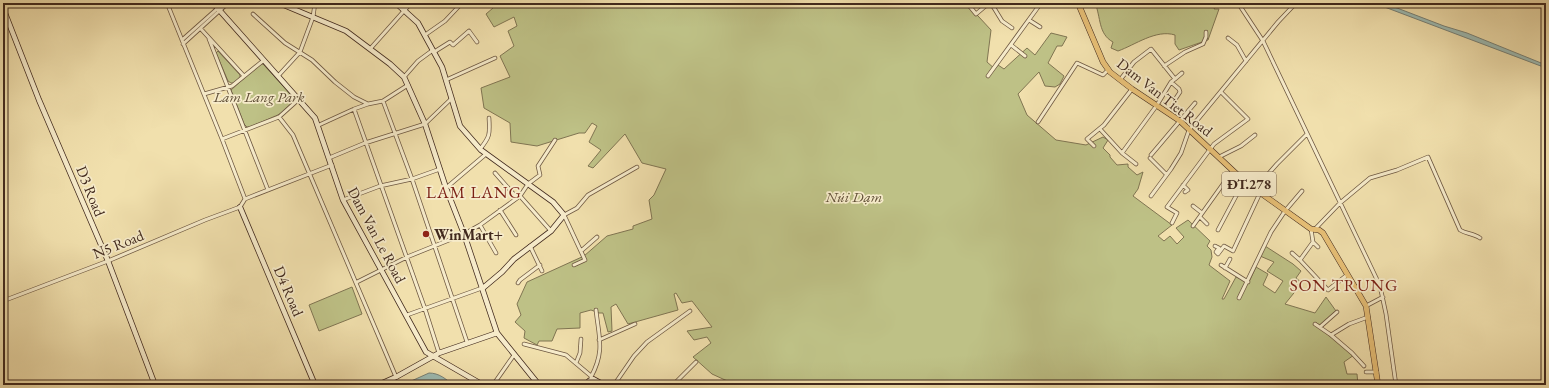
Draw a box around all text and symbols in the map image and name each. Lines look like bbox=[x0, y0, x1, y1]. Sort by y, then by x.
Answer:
street label: Dam Van Tiet Road bbox=[1113, 54, 1217, 140]
park label: Lam Lang Park bbox=[213, 87, 305, 106]
street label: D3 Road bbox=[72, 163, 110, 219]
road number: ĐT.278 bbox=[1222, 172, 1276, 196]
district label: LAM LANG bbox=[426, 181, 522, 203]
street label: Dam Van Le Road bbox=[344, 184, 411, 287]
park label: Núi Dạm bbox=[825, 187, 883, 206]
street label: N5 Road bbox=[90, 225, 147, 263]
place label: WinMart+ bbox=[434, 225, 503, 244]
marker: WinMart+ bbox=[421, 229, 431, 239]
street label: D4 Road bbox=[270, 263, 308, 319]
district label: SON TRUNG bbox=[1290, 274, 1398, 296]

